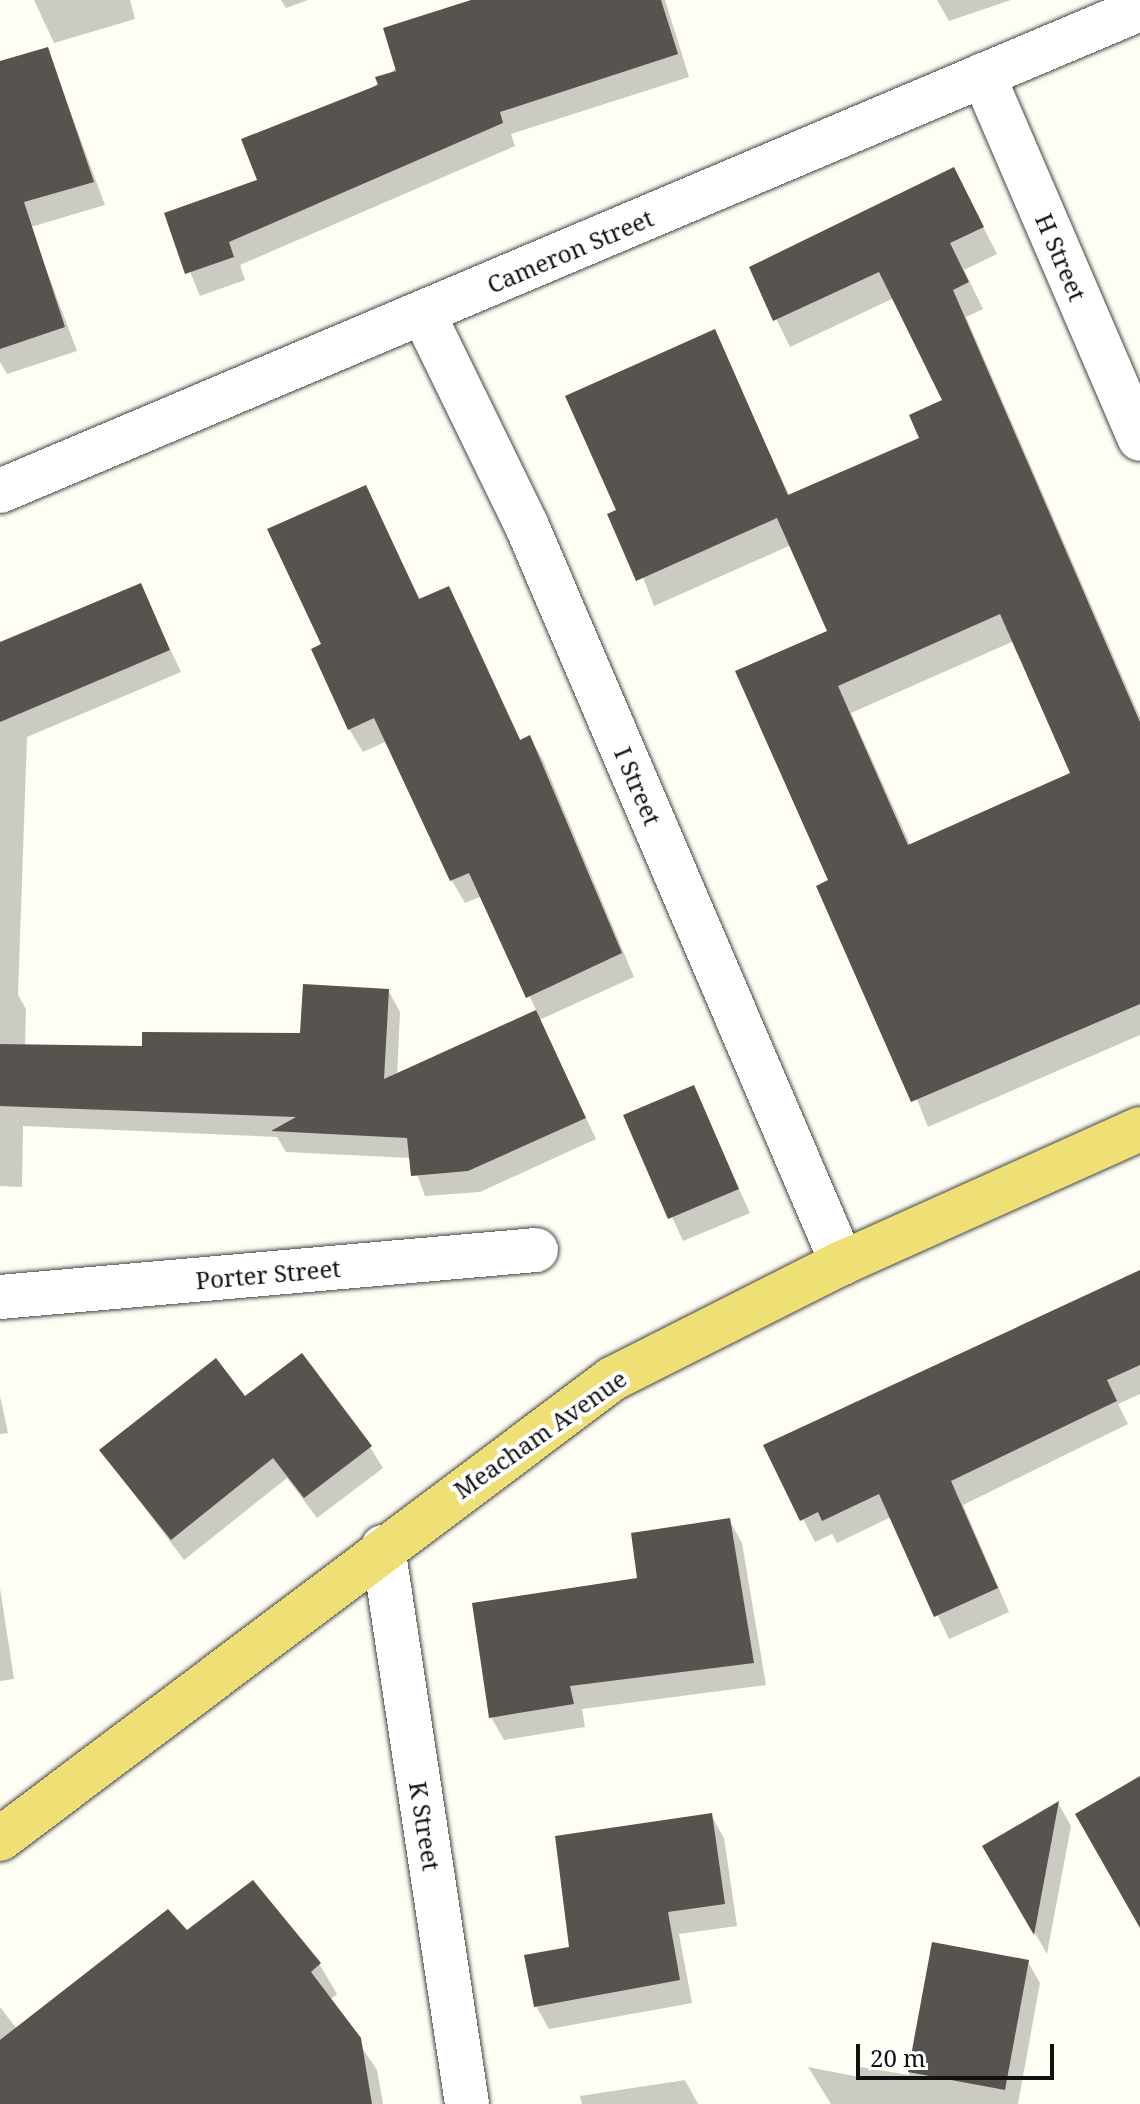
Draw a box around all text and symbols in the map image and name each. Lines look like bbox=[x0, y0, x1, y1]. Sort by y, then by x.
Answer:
street label: Cameron Street bbox=[483, 203, 657, 299]
street label: H Street bbox=[1030, 209, 1092, 305]
street label: I Street bbox=[609, 743, 667, 829]
street label: Porter Street bbox=[194, 1253, 342, 1295]
street label: Meacham Avenue bbox=[448, 1364, 632, 1504]
street label: K Street bbox=[404, 1779, 446, 1873]
scale bar bbox=[860, 2028, 1058, 2078]
text: 20 m bbox=[870, 2041, 926, 2074]

